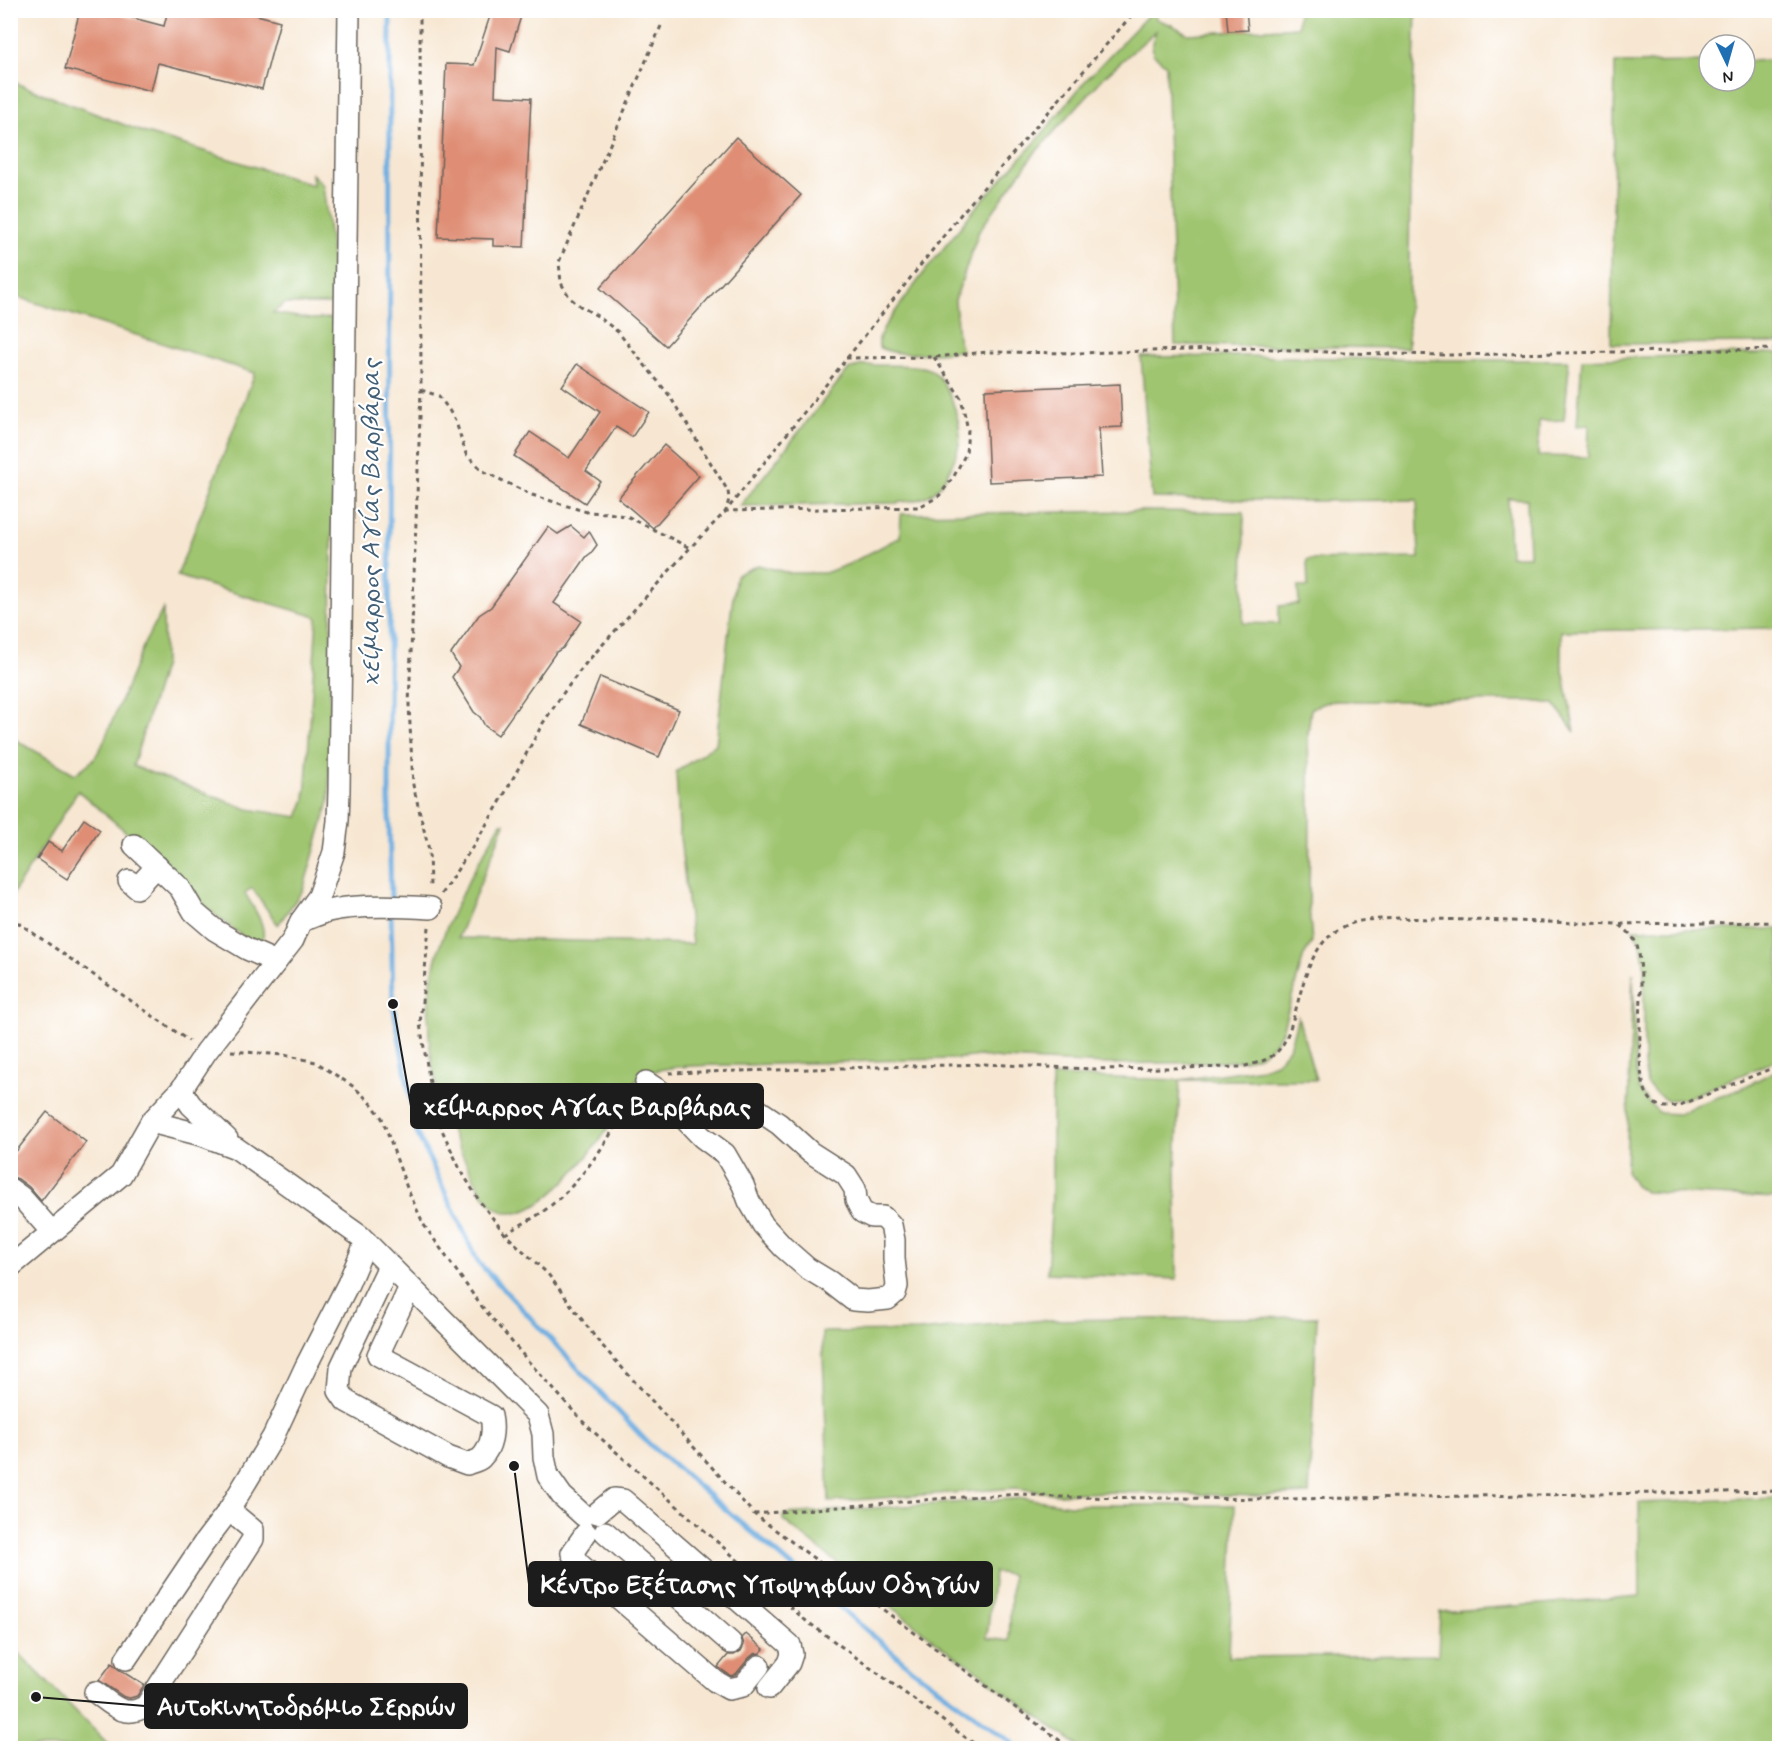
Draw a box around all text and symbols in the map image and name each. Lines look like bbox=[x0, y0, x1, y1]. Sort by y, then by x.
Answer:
north arrow bbox=[1697, 33, 1757, 93]
text: N bbox=[1722, 66, 1734, 87]
water label: χείμαρρος Αγίας Βαρβάρας bbox=[355, 357, 389, 687]
callout: χείμαρρος Αγίας Βαρβάρας bbox=[411, 1084, 763, 1128]
text: χείμαρρος Αγίας Βαρβάρας bbox=[423, 1091, 751, 1125]
callout: Κέντρο Εξέτασης Υποψηφίων Οδηγών bbox=[529, 1562, 992, 1606]
text: Κέντρο Εξέτασης Υποψηφίων Οδηγών bbox=[540, 1568, 980, 1603]
callout: Αυτοκινητοδρόμιο Σερρών bbox=[145, 1684, 467, 1728]
text: Αυτοκινητοδρόμιο Σερρών bbox=[157, 1691, 456, 1725]

